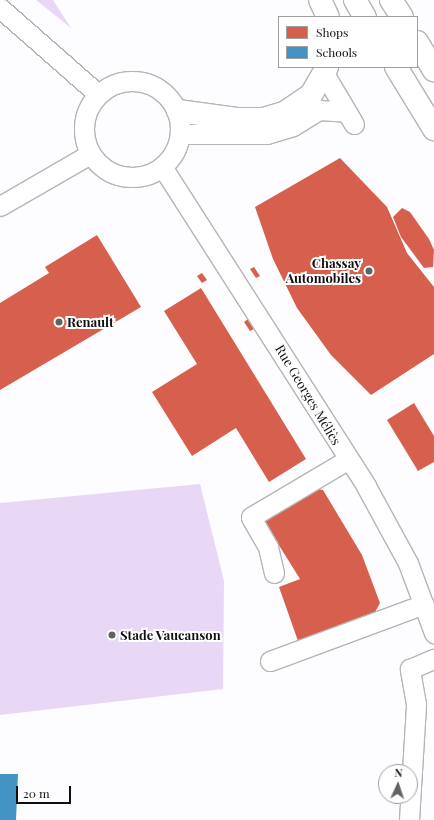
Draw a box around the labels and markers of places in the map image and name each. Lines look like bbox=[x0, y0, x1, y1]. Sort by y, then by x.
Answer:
place label: Chassay Automobiles bbox=[286, 256, 361, 287]
marker: Chassay Automobiles bbox=[364, 266, 374, 276]
place label: Renault bbox=[67, 314, 114, 330]
marker: Renault bbox=[54, 317, 64, 327]
place label: Stade Vaucanson bbox=[120, 627, 221, 643]
marker: Stade Vaucanson bbox=[107, 630, 117, 640]

